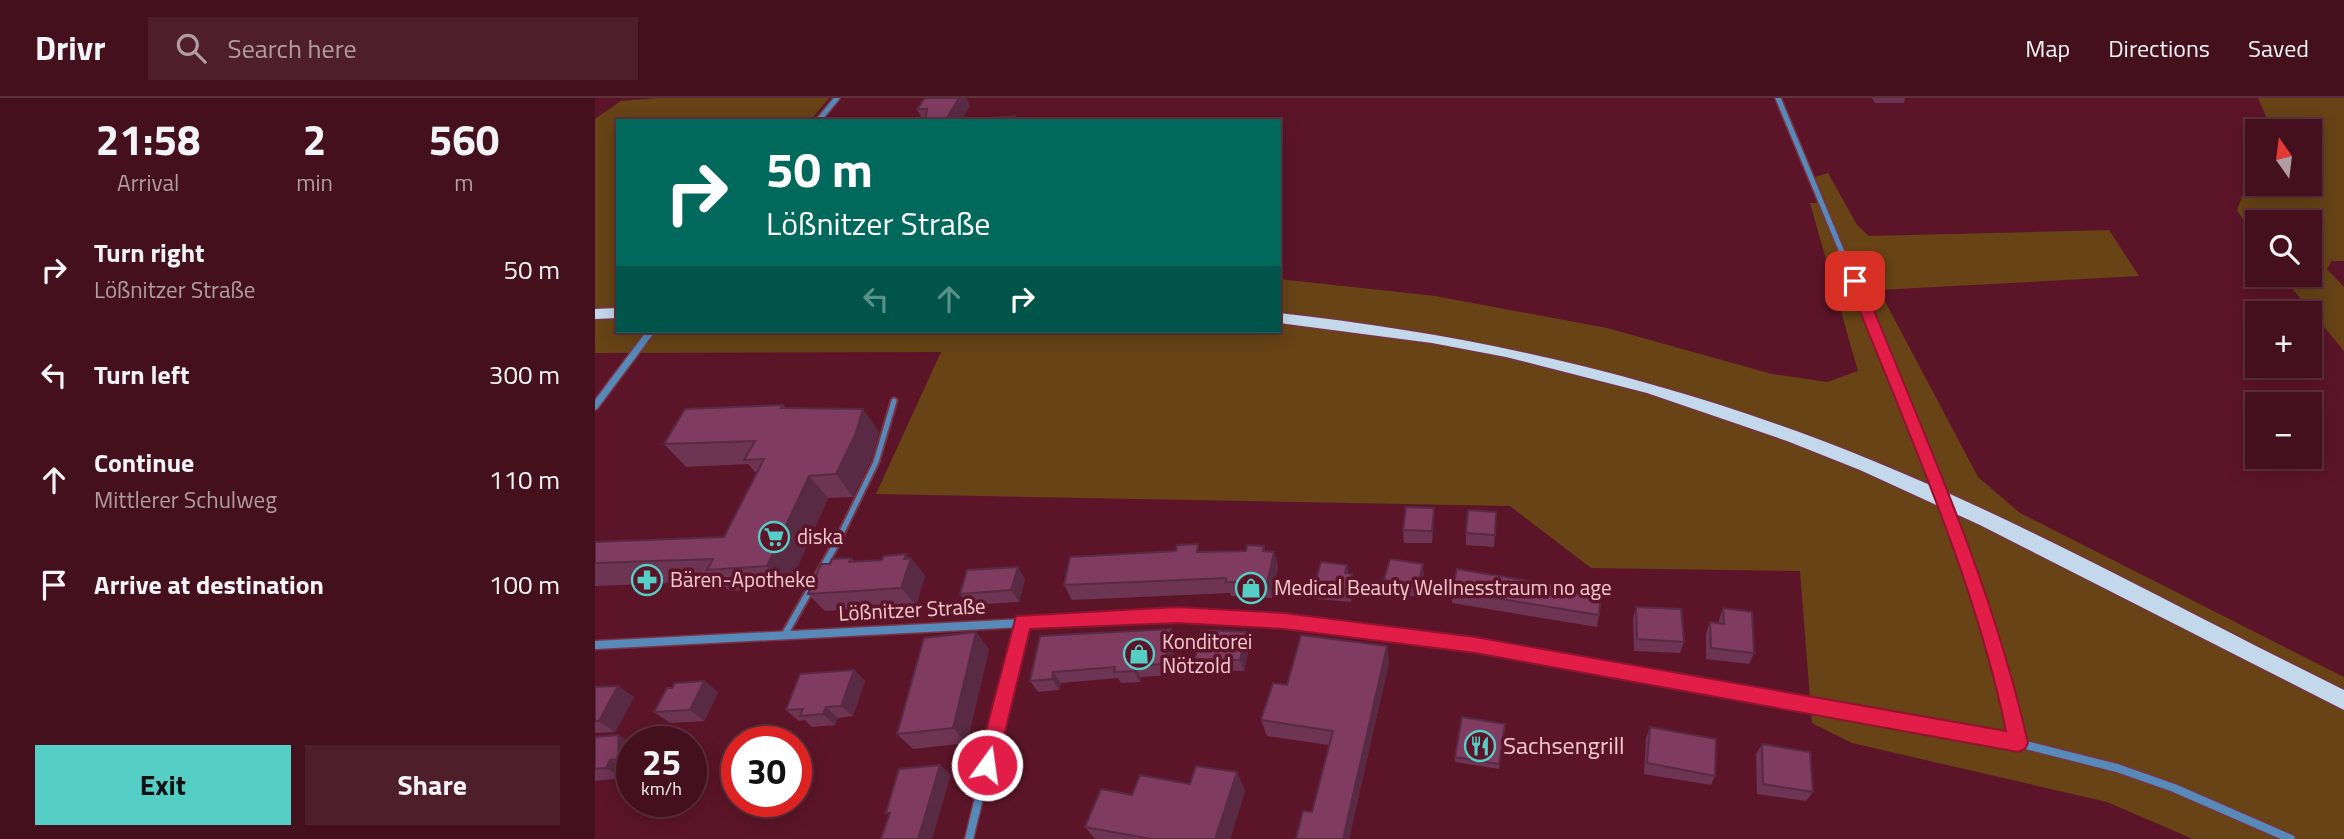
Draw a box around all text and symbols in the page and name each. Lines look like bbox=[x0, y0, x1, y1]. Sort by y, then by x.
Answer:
search box bbox=[148, 17, 638, 80]
text: Drivr bbox=[35, 23, 106, 73]
icon: search bbox=[172, 29, 210, 67]
text: Search here bbox=[228, 29, 357, 68]
text: Map bbox=[2025, 30, 2070, 66]
text: Directions bbox=[2108, 30, 2210, 66]
text: Saved bbox=[2248, 30, 2309, 66]
text: 21:58 bbox=[96, 107, 201, 171]
text: 2 bbox=[303, 107, 326, 171]
text: 560 bbox=[429, 107, 499, 171]
north arrow bbox=[2245, 119, 2322, 196]
map controls bbox=[2245, 119, 2322, 469]
text: 50 m bbox=[766, 131, 873, 206]
icon: right bbox=[651, 147, 742, 238]
text: Arrival bbox=[117, 165, 179, 200]
text: min bbox=[296, 165, 333, 200]
text: m bbox=[454, 165, 474, 200]
text: Lößnitzer Straße bbox=[766, 199, 991, 247]
button: search bbox=[2245, 210, 2322, 287]
text: Turn right bbox=[94, 233, 205, 272]
text: 50 m bbox=[503, 250, 560, 289]
icon: right bbox=[35, 251, 73, 289]
pin bbox=[1825, 251, 1885, 311]
icon: arrive bbox=[1836, 262, 1874, 300]
text: Lößnitzer Straße bbox=[94, 272, 255, 307]
icon: left bbox=[857, 280, 895, 318]
icon: ahead bbox=[930, 280, 968, 318]
icon: right bbox=[1003, 280, 1041, 318]
button: + bbox=[2245, 301, 2322, 378]
text: Turn left bbox=[94, 355, 189, 394]
text: 300 m bbox=[489, 355, 560, 394]
icon: left bbox=[35, 356, 73, 394]
button: − bbox=[2245, 392, 2322, 469]
text: Continue bbox=[94, 443, 194, 482]
text: 110 m bbox=[489, 460, 560, 499]
icon: ahead bbox=[35, 461, 73, 499]
text: Mittlerer Schulweg bbox=[94, 482, 277, 517]
supermarket icon: diska bbox=[757, 520, 791, 554]
place label: diska bbox=[797, 520, 843, 552]
pharmacy icon: Bären-Apotheke bbox=[630, 563, 664, 597]
place label: Bären-Apotheke bbox=[670, 563, 816, 595]
text: Arrive at destination bbox=[94, 565, 324, 604]
text: 100 m bbox=[489, 565, 560, 604]
icon: arrive bbox=[35, 566, 73, 604]
shop icon: Medical Beauty Wellnesstraum no age bbox=[1234, 571, 1268, 605]
place label: Medical Beauty Wellnesstraum no age bbox=[1274, 571, 1612, 603]
street label: Lößnitzer Straße bbox=[838, 589, 986, 629]
place label: Konditorei Nötzold bbox=[1162, 625, 1252, 681]
shop icon: Konditorei Nötzold bbox=[1122, 637, 1156, 671]
speed limit sign: 30 bbox=[721, 726, 812, 817]
place label: Sachsengrill bbox=[1503, 727, 1625, 763]
position arrow bbox=[950, 728, 1024, 802]
restaurant icon: Sachsengrill bbox=[1463, 729, 1497, 763]
text: 25 bbox=[642, 735, 681, 789]
button: Exit bbox=[35, 745, 291, 825]
button: Share bbox=[305, 745, 560, 825]
text: km/h bbox=[641, 775, 682, 802]

